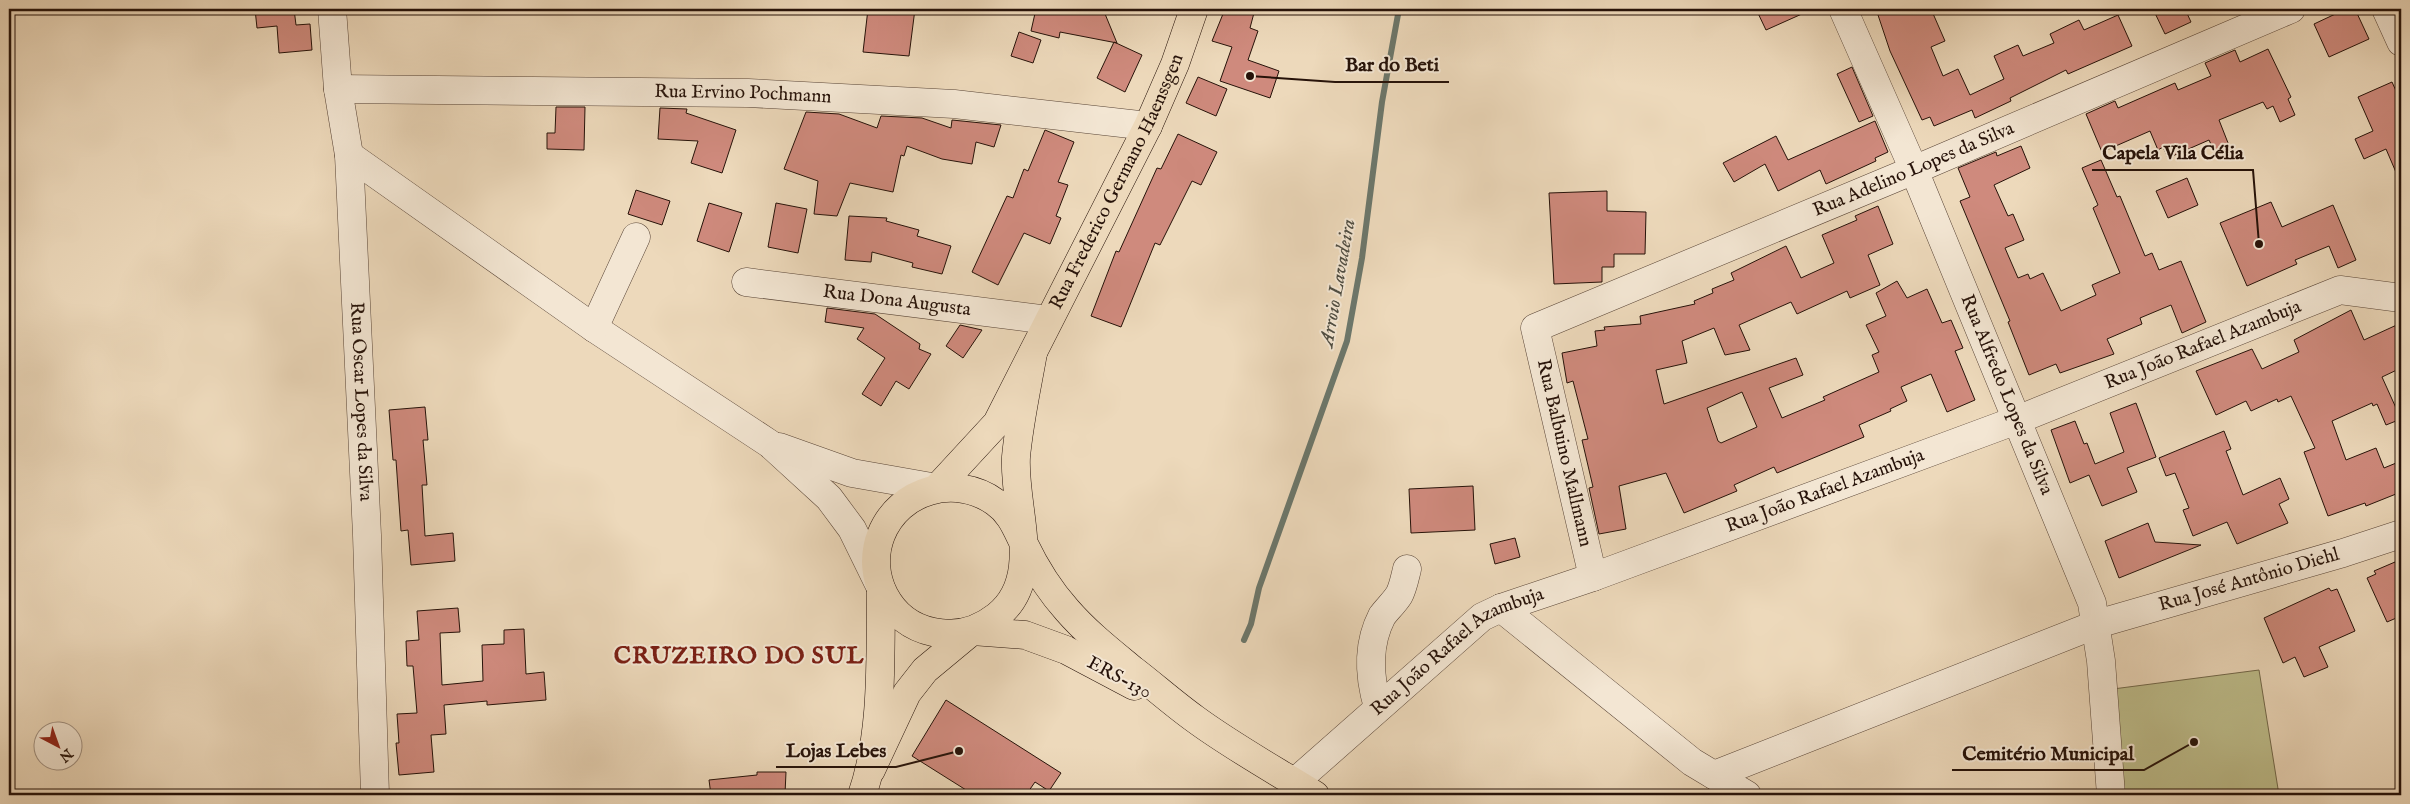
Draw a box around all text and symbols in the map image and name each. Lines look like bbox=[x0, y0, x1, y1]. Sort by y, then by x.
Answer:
callout: Bar do Beti bbox=[1335, 47, 1449, 82]
street label: Rua Frederico Germano Haenssgen bbox=[1045, 51, 1189, 314]
text: Bar do Beti bbox=[1345, 53, 1440, 78]
street label: Rua Ervino Pochmann bbox=[654, 80, 832, 109]
street label: Rua Adelino Lopes da Silva bbox=[1809, 116, 2018, 223]
callout: Capela Vila Célia bbox=[2092, 135, 2253, 170]
text: Capela Vila Célia bbox=[2102, 141, 2244, 166]
water label: Arroio Lavadeira bbox=[1314, 217, 1362, 351]
street label: Rua Dona Augusta bbox=[821, 280, 973, 322]
street label: Rua Alfredo Lopes da Silva bbox=[1955, 291, 2059, 499]
street label: Rua João Rafael Azambuja bbox=[2101, 295, 2305, 395]
street label: Rua Oscar Lopes da Silva bbox=[344, 301, 377, 502]
street label: Rua Balbuino Mallmann bbox=[1531, 357, 1597, 549]
street label: Rua João Rafael Azambuja bbox=[1723, 443, 1928, 539]
street label: Rua José Antônio Diehl bbox=[2156, 542, 2343, 618]
street label: Rua João Rafael Azambuja bbox=[1366, 582, 1548, 721]
district label: CRUZEIRO DO SUL bbox=[614, 641, 864, 672]
street label: ERS-130 bbox=[1083, 651, 1155, 705]
north arrow bbox=[32, 722, 82, 772]
callout: Lojas Lebes bbox=[776, 732, 896, 767]
callout: Cemitério Municipal bbox=[1952, 735, 2144, 770]
text: Lojas Lebes bbox=[786, 739, 886, 764]
text: Cemitério Municipal bbox=[1962, 742, 2134, 767]
text: N bbox=[55, 744, 77, 766]

